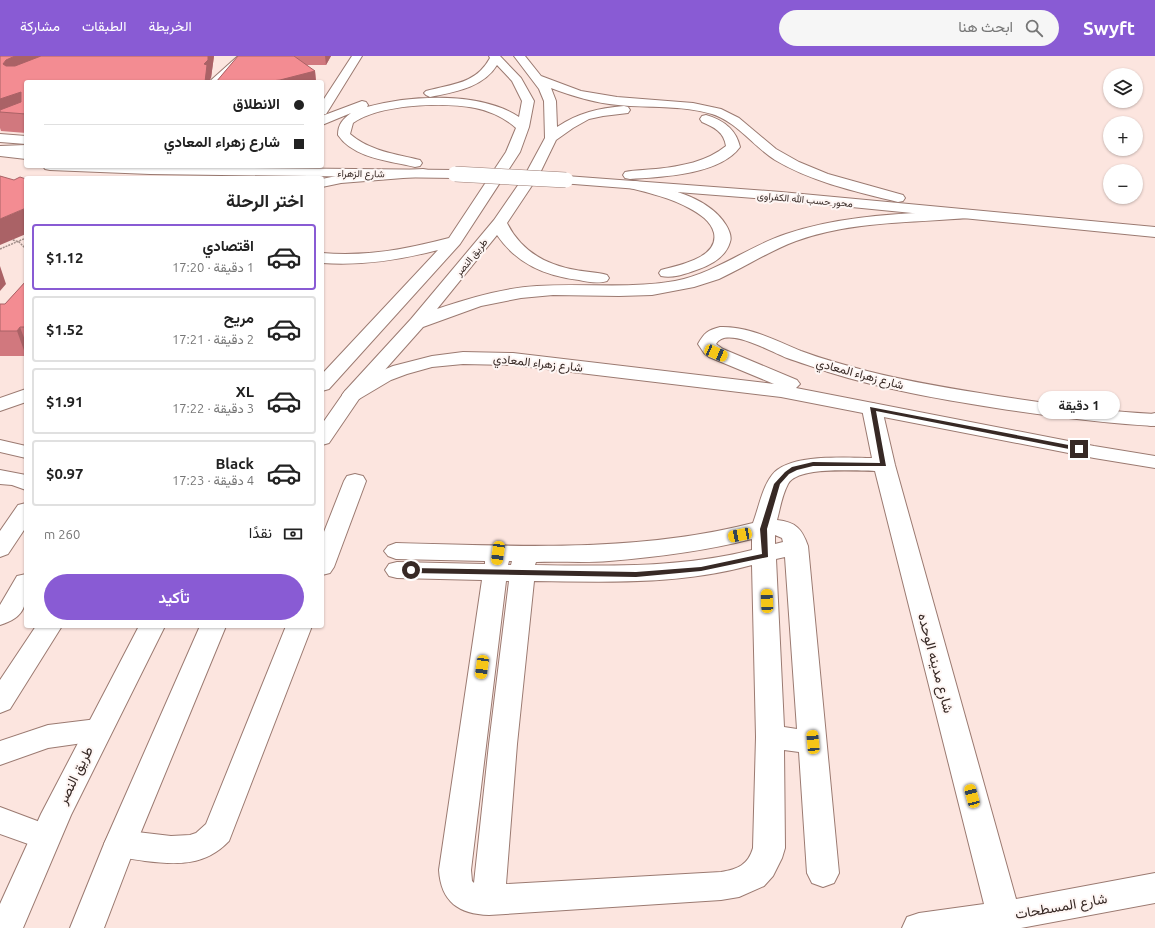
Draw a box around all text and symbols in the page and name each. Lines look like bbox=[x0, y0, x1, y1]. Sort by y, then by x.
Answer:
search box bbox=[779, 10, 1059, 46]
icon: search bbox=[1023, 17, 1045, 39]
text: Swyft bbox=[1083, 17, 1135, 39]
text: مشاركة bbox=[20, 18, 60, 34]
text: الطبقات bbox=[82, 18, 126, 34]
text: الخريطة bbox=[148, 18, 192, 34]
text: ابحث هنا bbox=[958, 18, 1013, 35]
map controls bbox=[1103, 68, 1143, 204]
button: layers bbox=[1103, 68, 1143, 108]
text: الانطلاق bbox=[233, 95, 280, 112]
button: + bbox=[1103, 116, 1143, 156]
text: شارع زهراء المعادي bbox=[164, 133, 280, 150]
button: − bbox=[1103, 164, 1143, 204]
street label: شارع الزهراء bbox=[337, 168, 385, 180]
text: اختر الرحلة bbox=[226, 190, 304, 210]
street label: محور حسب الله الكفراوى bbox=[756, 190, 853, 210]
street label: طريق النصر bbox=[452, 236, 491, 279]
text: اقتصادي bbox=[202, 237, 254, 254]
icon: car bbox=[266, 239, 302, 275]
text: $1.12 bbox=[46, 249, 84, 266]
text: 1 دقيقة · 17:20 bbox=[172, 260, 254, 274]
text: مريح bbox=[224, 309, 254, 326]
icon: car bbox=[266, 311, 302, 347]
text: $1.52 bbox=[46, 321, 84, 338]
text: 2 دقيقة · 17:21 bbox=[172, 332, 254, 346]
car bbox=[703, 343, 729, 363]
street label: شارع زهراء المعادي bbox=[492, 351, 583, 378]
street label: شارع زهراء المعادي bbox=[814, 356, 905, 395]
text: XL bbox=[236, 383, 254, 400]
icon: car bbox=[266, 383, 302, 419]
callout: 1 دقيقة bbox=[1038, 391, 1120, 419]
text: $1.91 bbox=[46, 393, 84, 410]
text: 1 دقيقة bbox=[1059, 398, 1099, 412]
text: 3 دقيقة · 17:22 bbox=[172, 401, 254, 415]
route end bbox=[1070, 440, 1088, 458]
text: Black bbox=[215, 455, 254, 472]
icon: car bbox=[266, 455, 302, 491]
text: $0.97 bbox=[46, 465, 84, 482]
text: 4 دقيقة · 17:23 bbox=[172, 473, 254, 487]
icon: cash bbox=[282, 523, 304, 545]
text: نقدًا bbox=[249, 524, 272, 541]
text: 260 m bbox=[44, 527, 80, 541]
car bbox=[727, 527, 753, 543]
car bbox=[490, 540, 506, 566]
route start bbox=[402, 561, 420, 579]
button: تأكيد bbox=[44, 574, 304, 620]
car bbox=[761, 589, 773, 613]
street label: شارع مدينه الوحده bbox=[912, 611, 957, 715]
car bbox=[474, 654, 490, 680]
car bbox=[806, 730, 820, 754]
street label: طريق النصر bbox=[54, 743, 97, 808]
car bbox=[963, 783, 981, 809]
street label: شارع المسطحات bbox=[1014, 890, 1109, 925]

